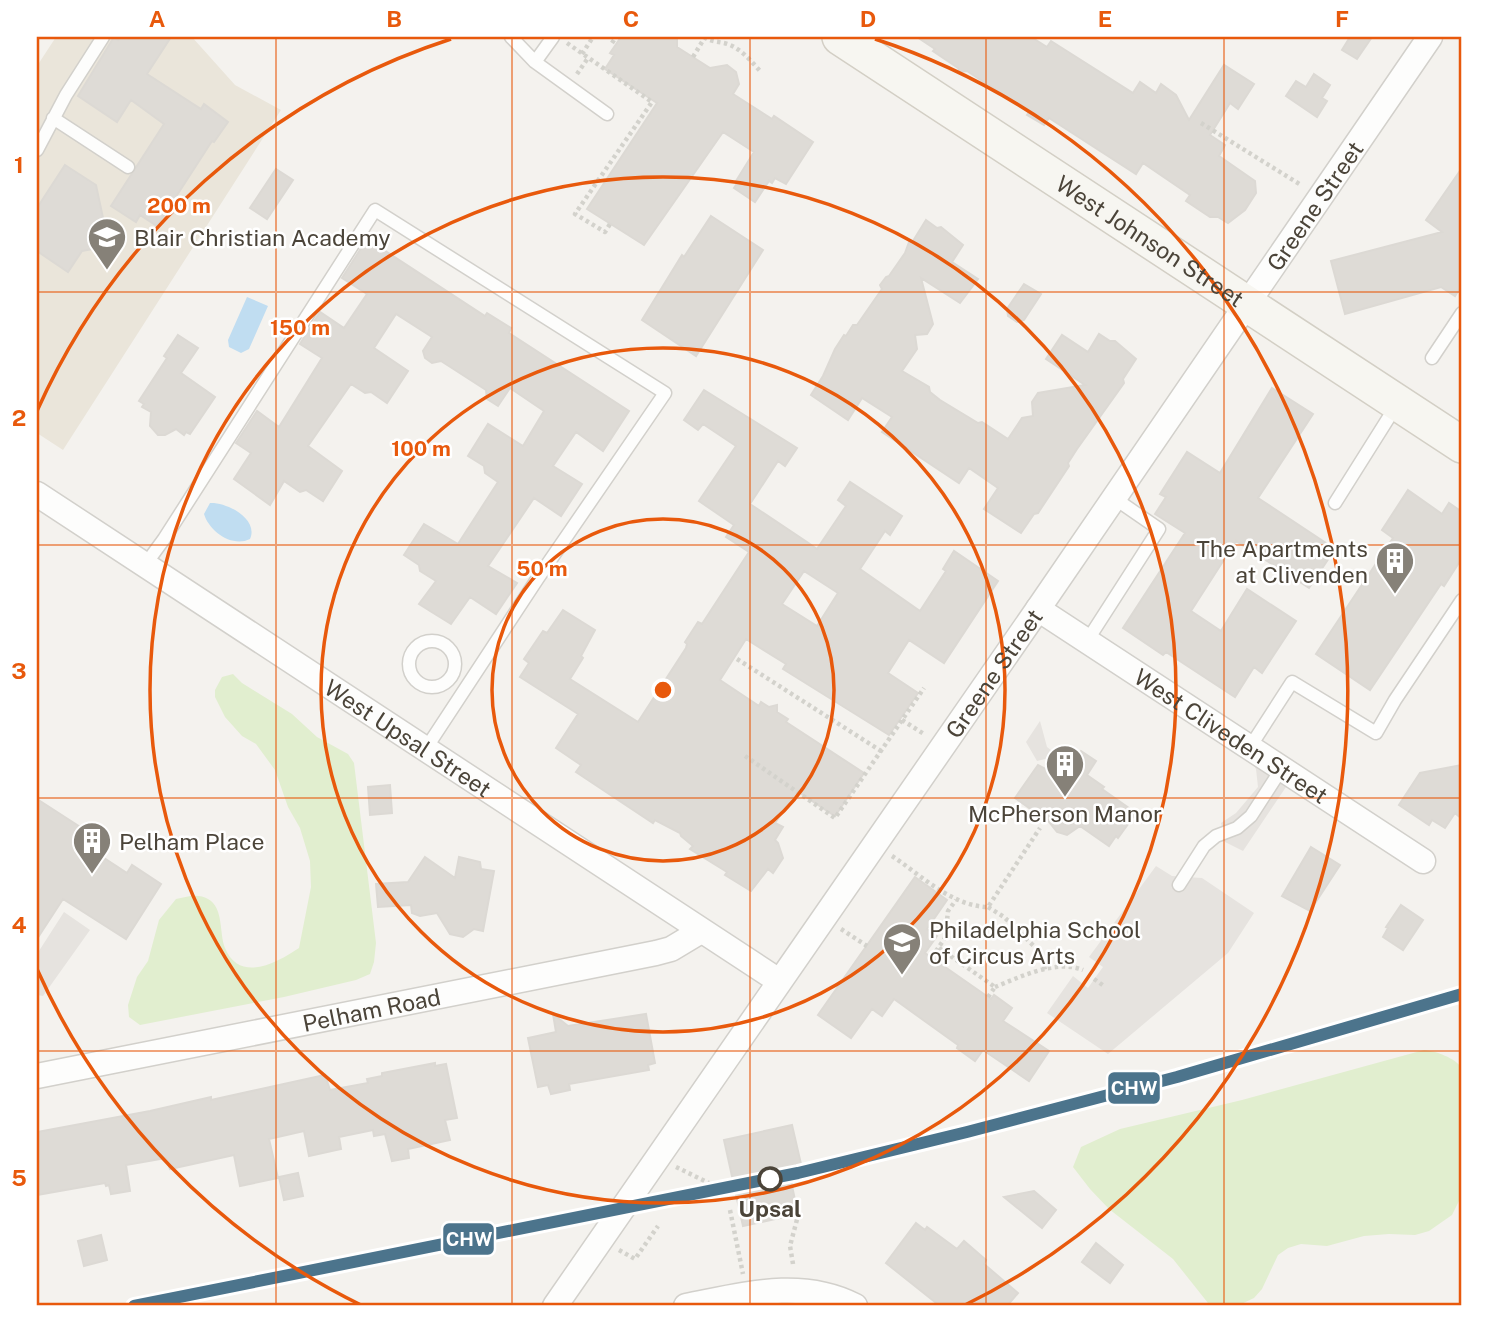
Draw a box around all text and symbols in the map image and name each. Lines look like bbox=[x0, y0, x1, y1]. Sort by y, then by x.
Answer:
text: A bbox=[149, 5, 166, 32]
text: B bbox=[386, 5, 402, 32]
text: C bbox=[623, 5, 639, 32]
text: D bbox=[860, 5, 876, 32]
text: E bbox=[1098, 5, 1112, 32]
text: F bbox=[1335, 5, 1349, 32]
street label: Greene Street bbox=[1261, 136, 1368, 275]
text: 1 bbox=[14, 151, 24, 178]
street label: West Johnson Street bbox=[1051, 169, 1249, 312]
text: 200 m bbox=[147, 193, 211, 218]
school or university icon: Blair Christian Academy bbox=[86, 216, 128, 271]
place label: Blair Christian Academy bbox=[134, 224, 390, 251]
text: 150 m bbox=[270, 315, 330, 340]
text: 2 bbox=[12, 404, 26, 431]
text: 100 m bbox=[391, 436, 451, 461]
place label: The Apartments at Clivenden bbox=[1196, 535, 1368, 588]
building icon: The Apartments at Clivenden bbox=[1374, 540, 1416, 595]
text: 50 m bbox=[516, 556, 568, 581]
street label: Greene Street bbox=[940, 603, 1048, 743]
text: 3 bbox=[11, 657, 27, 684]
street label: West Cliveden Street bbox=[1130, 662, 1333, 809]
street label: West Upsal Street bbox=[320, 673, 497, 802]
centre of rings bbox=[651, 678, 675, 702]
building icon: McPherson Manor bbox=[1044, 743, 1086, 798]
place label: McPherson Manor bbox=[968, 800, 1162, 827]
building icon: Pelham Place bbox=[71, 820, 113, 875]
place label: Pelham Place bbox=[119, 828, 264, 855]
text: 4 bbox=[11, 911, 27, 938]
place label: Philadelphia School of Circus Arts bbox=[929, 916, 1141, 969]
school or university icon: Philadelphia School of Circus Arts bbox=[881, 921, 923, 976]
street label: Pelham Road bbox=[300, 983, 443, 1036]
line badge: CHW bbox=[1107, 1071, 1161, 1105]
text: CHW bbox=[1111, 1077, 1158, 1099]
text: 5 bbox=[11, 1164, 27, 1191]
marker: Upsal bbox=[758, 1167, 782, 1191]
place label: Upsal bbox=[738, 1195, 802, 1222]
line badge: CHW bbox=[442, 1222, 495, 1256]
text: CHW bbox=[446, 1228, 493, 1250]

